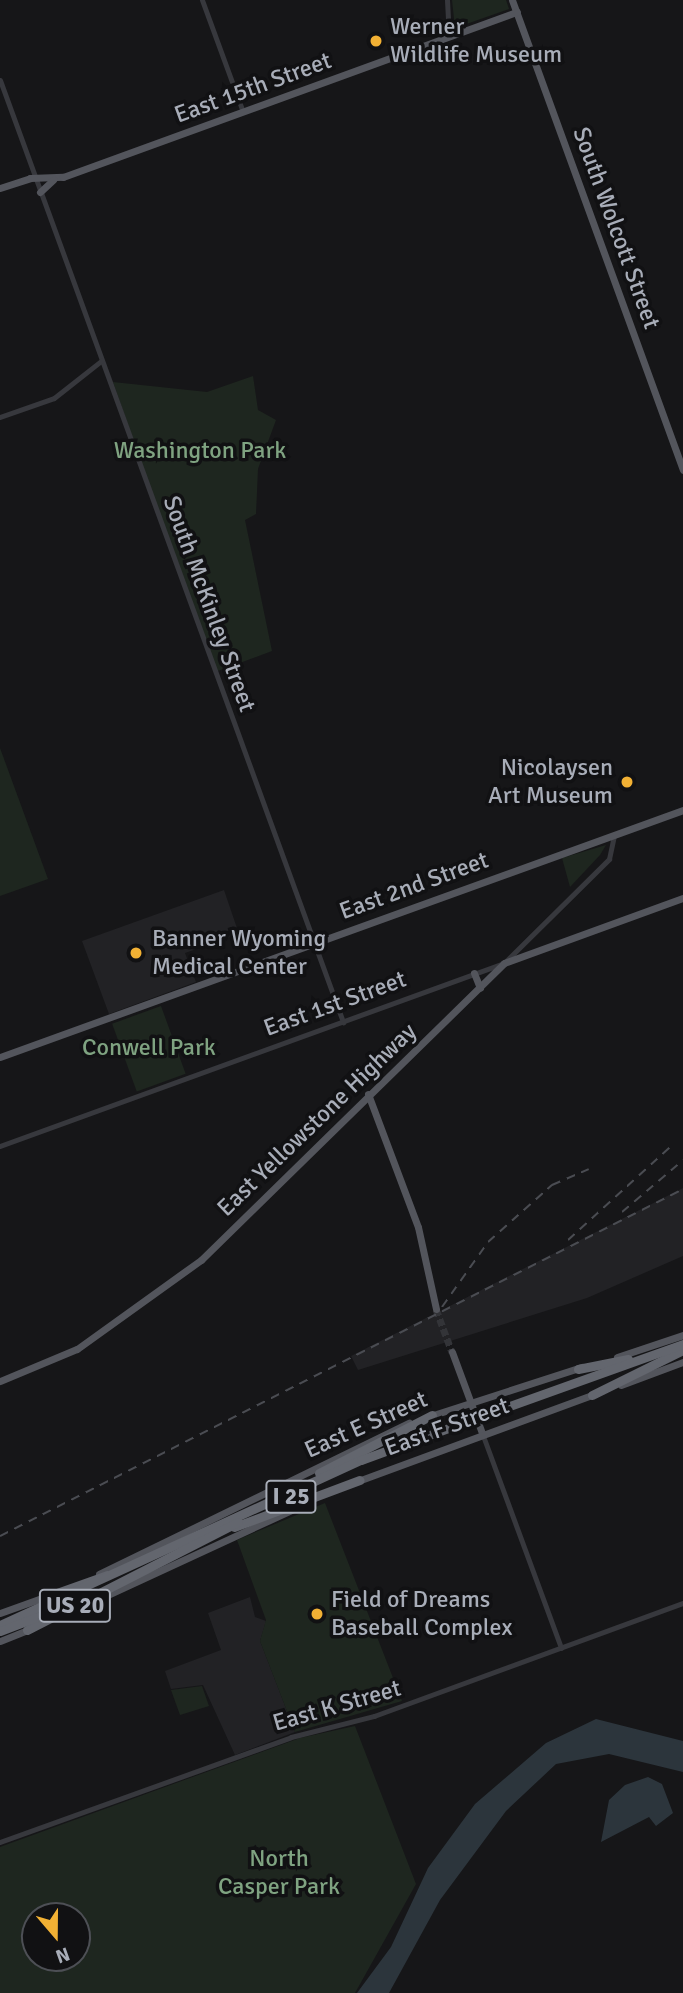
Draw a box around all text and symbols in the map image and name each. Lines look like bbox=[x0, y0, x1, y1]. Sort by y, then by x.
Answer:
place label: Werner Wildlife Museum bbox=[390, 13, 562, 69]
marker: Werner Wildlife Museum bbox=[368, 33, 384, 49]
street label: East 15th Street bbox=[171, 46, 335, 130]
street label: South Wolcott Street bbox=[566, 123, 666, 333]
park label: Washington Park bbox=[114, 437, 286, 465]
street label: South McKinley Street bbox=[157, 492, 261, 716]
place label: Nicolaysen Art Museum bbox=[488, 754, 613, 810]
marker: Nicolaysen Art Museum bbox=[619, 774, 635, 790]
street label: East 2nd Street bbox=[336, 846, 492, 926]
place label: Banner Wyoming Medical Center bbox=[152, 925, 326, 981]
marker: Banner Wyoming Medical Center bbox=[126, 943, 146, 963]
street label: East 1st Street bbox=[260, 965, 410, 1043]
street label: East Yellowstone Highway bbox=[212, 1017, 422, 1223]
park label: Conwell Park bbox=[82, 1034, 216, 1062]
street label: East E Street bbox=[300, 1385, 432, 1465]
street label: East F Street bbox=[381, 1391, 513, 1463]
road number: I 25 bbox=[265, 1478, 317, 1516]
road number: US 20 bbox=[38, 1586, 112, 1625]
place label: Field of Dreams Baseball Complex bbox=[331, 1586, 513, 1642]
marker: Field of Dreams Baseball Complex bbox=[309, 1606, 325, 1622]
street label: East K Street bbox=[270, 1674, 404, 1738]
park label: North Casper Park bbox=[218, 1845, 340, 1901]
north arrow bbox=[21, 1902, 91, 1972]
text: N bbox=[52, 1941, 73, 1968]

